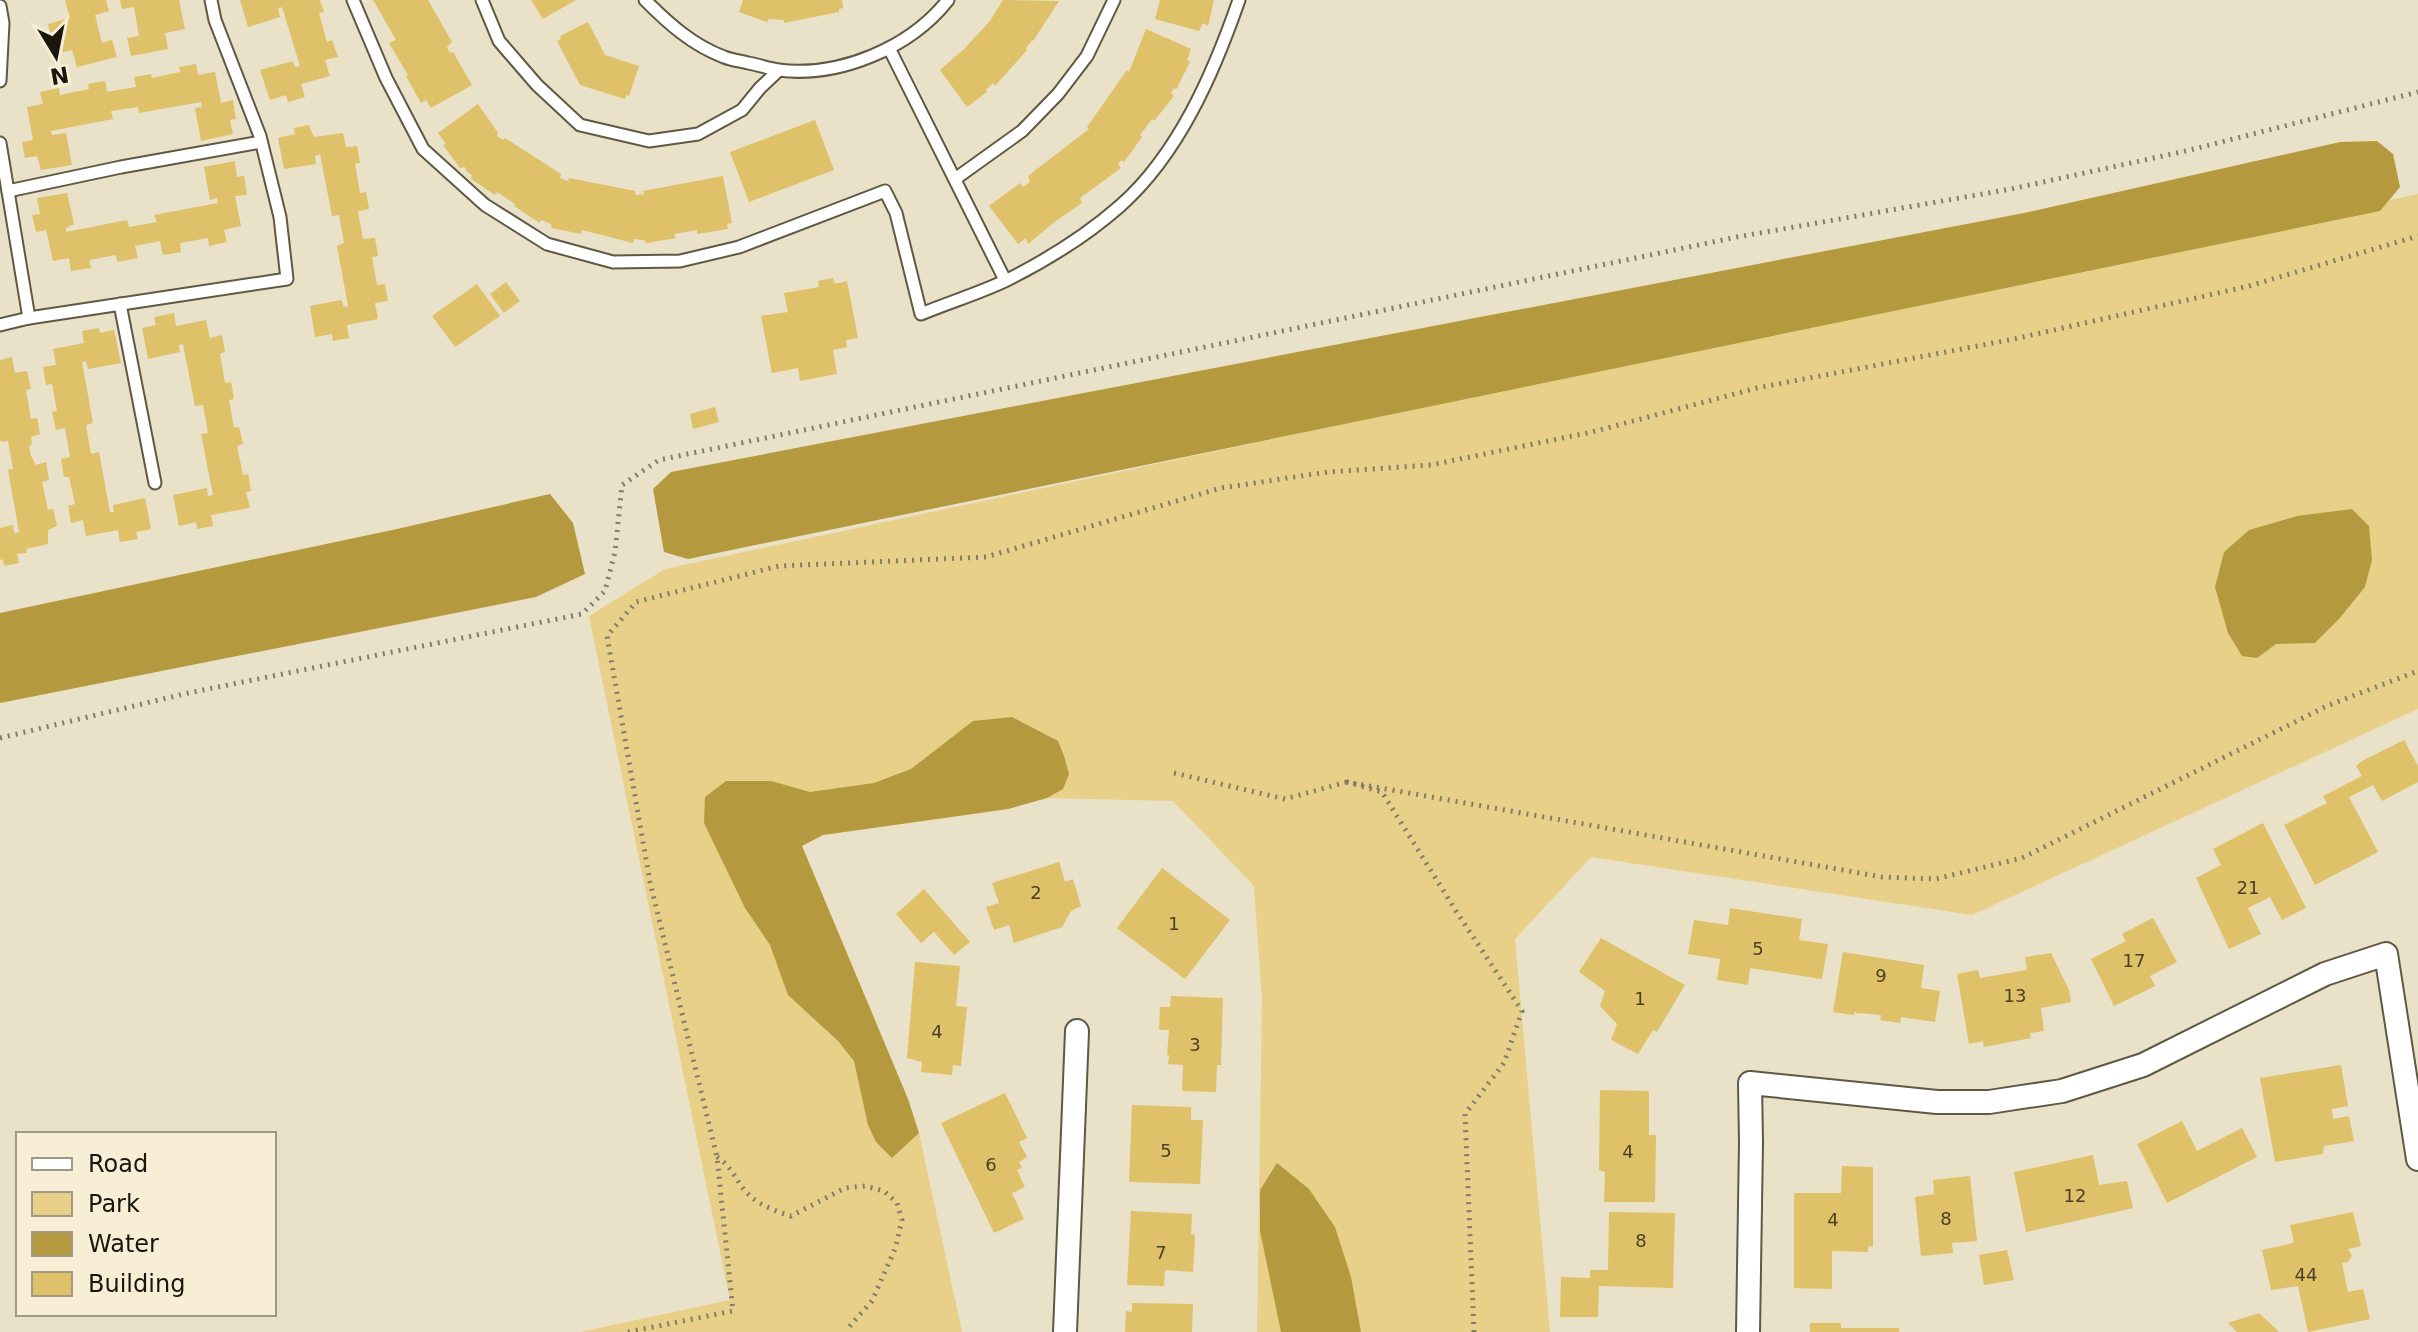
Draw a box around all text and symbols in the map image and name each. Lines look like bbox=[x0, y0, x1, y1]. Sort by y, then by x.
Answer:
north arrow bbox=[16, 16, 96, 96]
text: N bbox=[48, 61, 71, 89]
house number: 21 bbox=[2237, 877, 2259, 898]
house number: 2 bbox=[1030, 882, 1042, 903]
house number: 1 bbox=[1168, 913, 1180, 934]
house number: 5 bbox=[1752, 938, 1764, 959]
house number: 17 bbox=[2123, 950, 2145, 971]
house number: 9 bbox=[1875, 965, 1887, 986]
house number: 13 bbox=[2004, 985, 2026, 1006]
house number: 1 bbox=[1634, 988, 1646, 1009]
house number: 4 bbox=[931, 1021, 943, 1042]
house number: 3 bbox=[1189, 1034, 1201, 1055]
legend bbox=[16, 1132, 276, 1316]
house number: 5 bbox=[1160, 1140, 1172, 1161]
house number: 4 bbox=[1622, 1141, 1634, 1162]
text: Road bbox=[88, 1150, 148, 1178]
house number: 6 bbox=[985, 1154, 997, 1175]
house number: 12 bbox=[2064, 1185, 2086, 1206]
text: Park bbox=[88, 1190, 140, 1218]
house number: 8 bbox=[1940, 1208, 1952, 1229]
house number: 4 bbox=[1827, 1209, 1839, 1230]
text: Water bbox=[88, 1230, 159, 1258]
house number: 8 bbox=[1635, 1230, 1647, 1251]
house number: 7 bbox=[1155, 1242, 1167, 1263]
house number: 44 bbox=[2295, 1264, 2317, 1285]
text: Building bbox=[88, 1270, 185, 1298]

